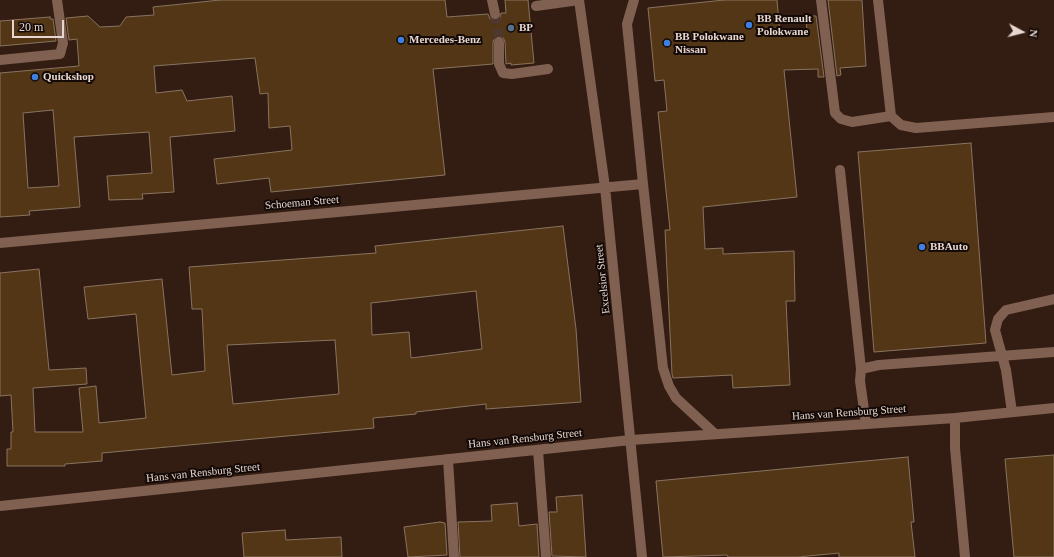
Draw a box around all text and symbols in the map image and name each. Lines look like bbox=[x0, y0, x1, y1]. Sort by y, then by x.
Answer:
scale bar bbox=[14, 12, 66, 38]
place label: BB Renault Polokwane bbox=[757, 12, 812, 38]
north arrow bbox=[1002, 12, 1042, 52]
text: 20 m bbox=[19, 20, 43, 34]
marker: BB Renault Polokwane bbox=[744, 20, 754, 30]
place label: BP bbox=[519, 21, 533, 35]
marker: BP bbox=[506, 23, 516, 33]
text: N bbox=[1027, 29, 1040, 38]
place label: BB Polokwane Nissan bbox=[675, 30, 744, 56]
place label: Mercedes-Benz bbox=[409, 33, 481, 47]
marker: Mercedes-Benz bbox=[396, 35, 406, 45]
marker: BB Polokwane Nissan bbox=[662, 38, 672, 48]
place label: Quickshop bbox=[43, 70, 94, 84]
marker: Quickshop bbox=[30, 72, 40, 82]
street label: Schoeman Street bbox=[264, 193, 340, 213]
place label: BBAuto bbox=[930, 240, 968, 254]
marker: BBAuto bbox=[917, 242, 927, 252]
street label: Excelsior Street bbox=[593, 244, 613, 314]
street label: Hans van Rensburg Street bbox=[791, 402, 907, 424]
street label: Hans van Rensburg Street bbox=[467, 426, 583, 452]
street label: Hans van Rensburg Street bbox=[145, 460, 261, 486]

